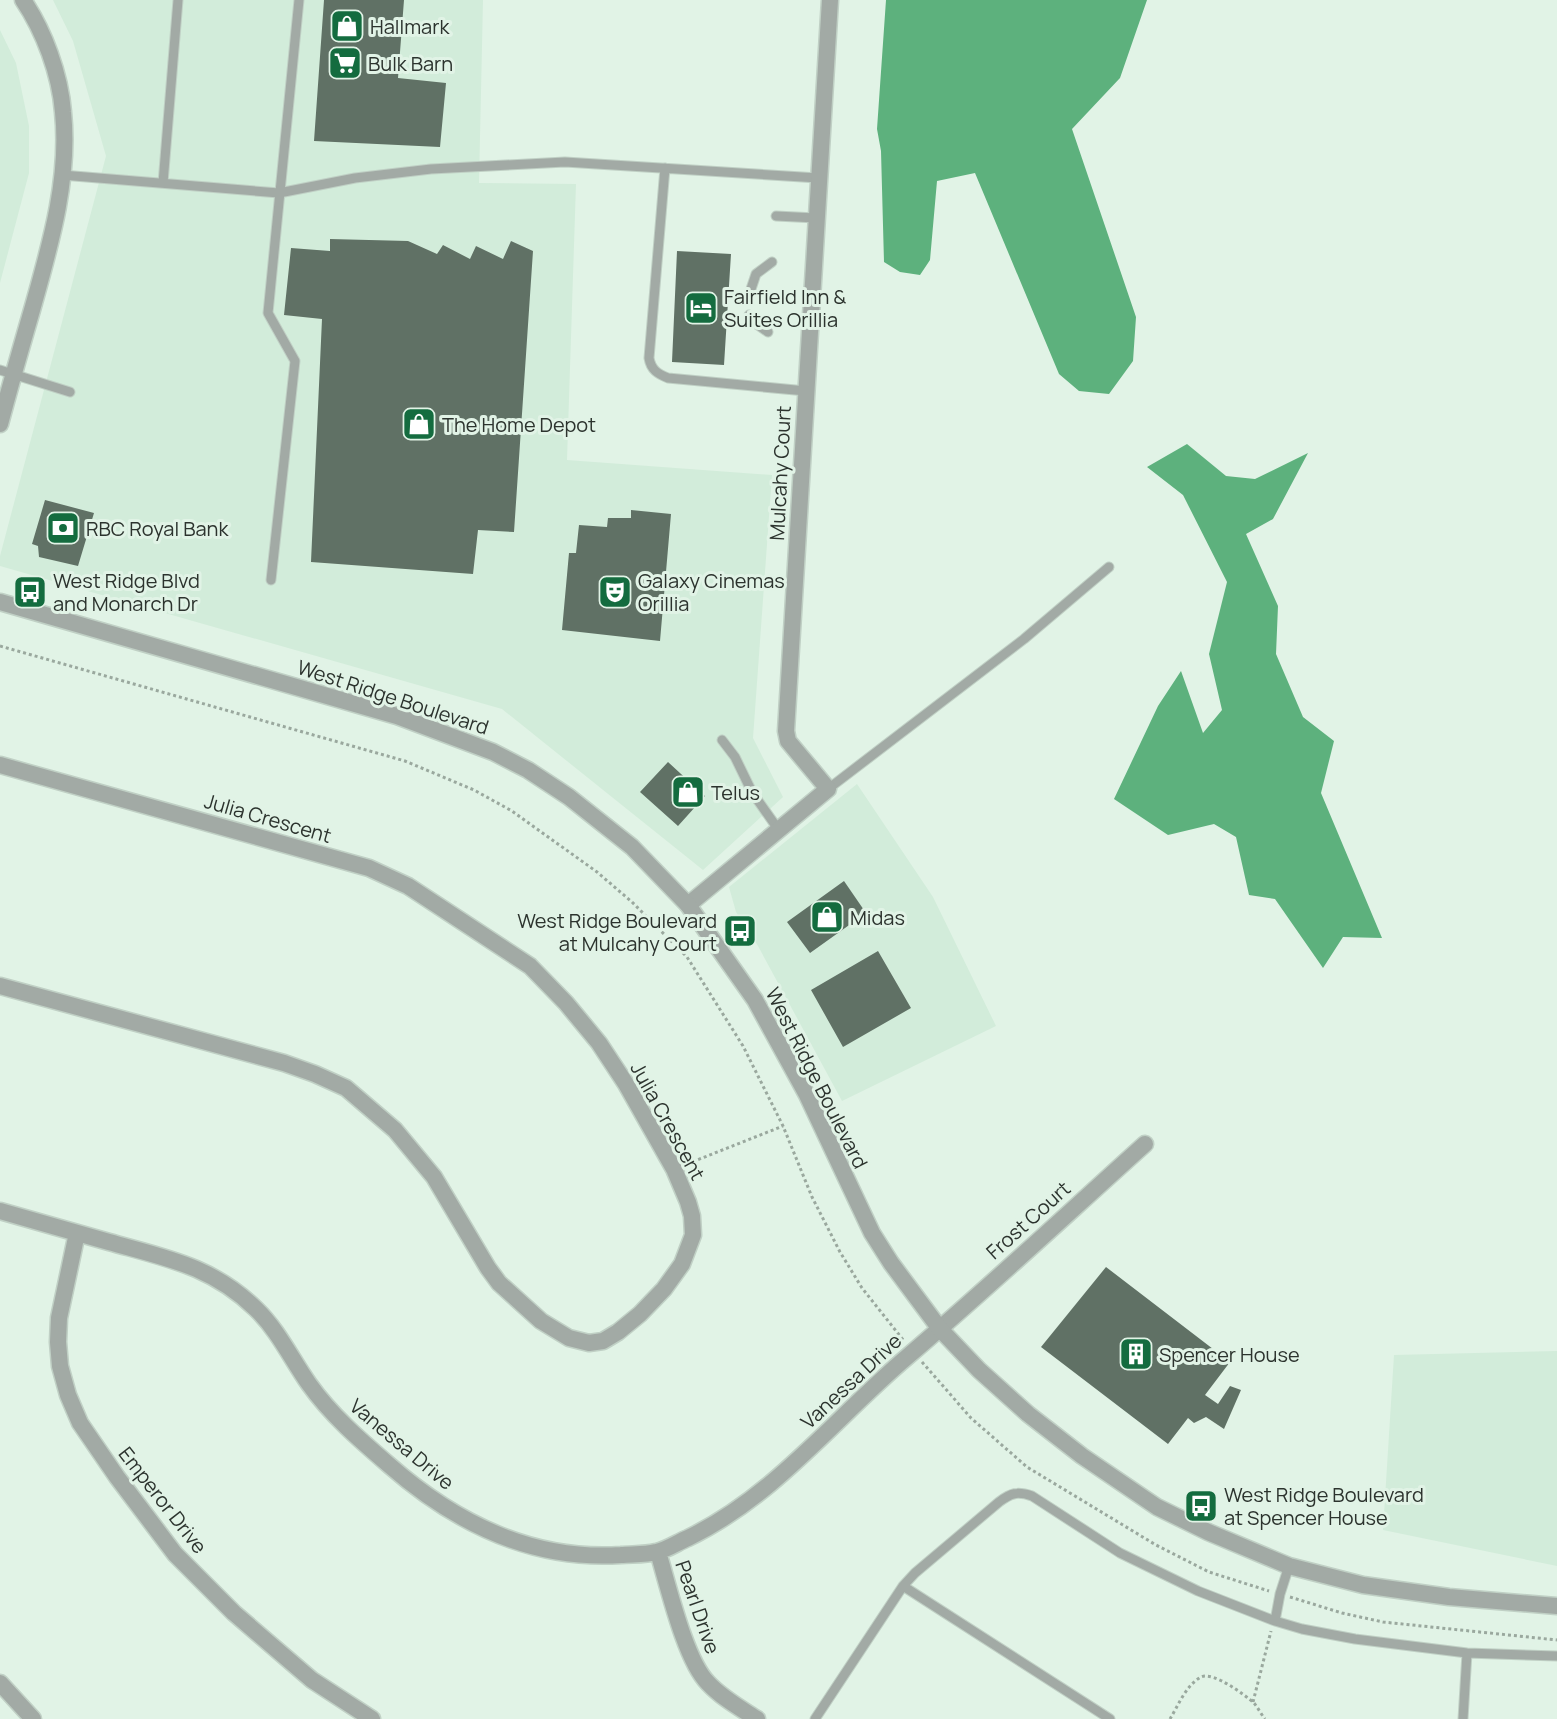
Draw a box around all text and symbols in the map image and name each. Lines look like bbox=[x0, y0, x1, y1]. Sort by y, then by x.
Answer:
shop icon: Hallmark bbox=[329, 8, 365, 44]
place label: Hallmark bbox=[370, 13, 450, 40]
supermarket icon: Bulk Barn bbox=[327, 45, 363, 81]
place label: Bulk Barn bbox=[368, 50, 453, 77]
place label: Fairfield Inn & Suites Orillia bbox=[724, 283, 846, 333]
hotel icon: Fairfield Inn & Suites Orillia bbox=[683, 290, 719, 326]
street label: Mulcahy Court bbox=[763, 405, 797, 541]
shop icon: The Home Depot bbox=[401, 406, 437, 442]
place label: The Home Depot bbox=[442, 411, 596, 438]
bank icon: RBC Royal Bank bbox=[45, 510, 81, 546]
place label: RBC Royal Bank bbox=[86, 515, 229, 542]
place label: West Ridge Blvd and Monarch Dr bbox=[53, 567, 200, 617]
place label: Galaxy Cinemas Orillia bbox=[638, 567, 785, 617]
bus stop icon: West Ridge Blvd and Monarch Dr bbox=[12, 574, 48, 610]
theatre icon: Galaxy Cinemas Orillia bbox=[597, 574, 633, 610]
street label: West Ridge Boulevard bbox=[294, 653, 492, 741]
shop icon: Telus bbox=[670, 774, 706, 810]
place label: Telus bbox=[711, 779, 760, 806]
street label: Julia Crescent bbox=[201, 787, 335, 849]
shop icon: Midas bbox=[809, 899, 845, 935]
place label: Midas bbox=[850, 904, 905, 931]
place label: West Ridge Boulevard at Mulcahy Court bbox=[517, 907, 717, 957]
bus stop icon: West Ridge Boulevard at Mulcahy Court bbox=[722, 913, 758, 949]
street label: West Ridge Boulevard bbox=[760, 983, 874, 1173]
street label: Julia Crescent bbox=[624, 1057, 712, 1185]
street label: Frost Court bbox=[980, 1175, 1076, 1265]
street label: Vanessa Drive bbox=[795, 1327, 907, 1435]
building icon: Spencer House bbox=[1118, 1336, 1154, 1372]
place label: Spencer House bbox=[1159, 1341, 1300, 1368]
street label: Vanessa Drive bbox=[344, 1392, 460, 1496]
street label: Emperor Drive bbox=[113, 1441, 213, 1559]
place label: West Ridge Boulevard at Spencer House bbox=[1224, 1481, 1424, 1531]
bus stop icon: West Ridge Boulevard at Spencer House bbox=[1183, 1488, 1219, 1524]
street label: Pearl Drive bbox=[669, 1557, 727, 1657]

